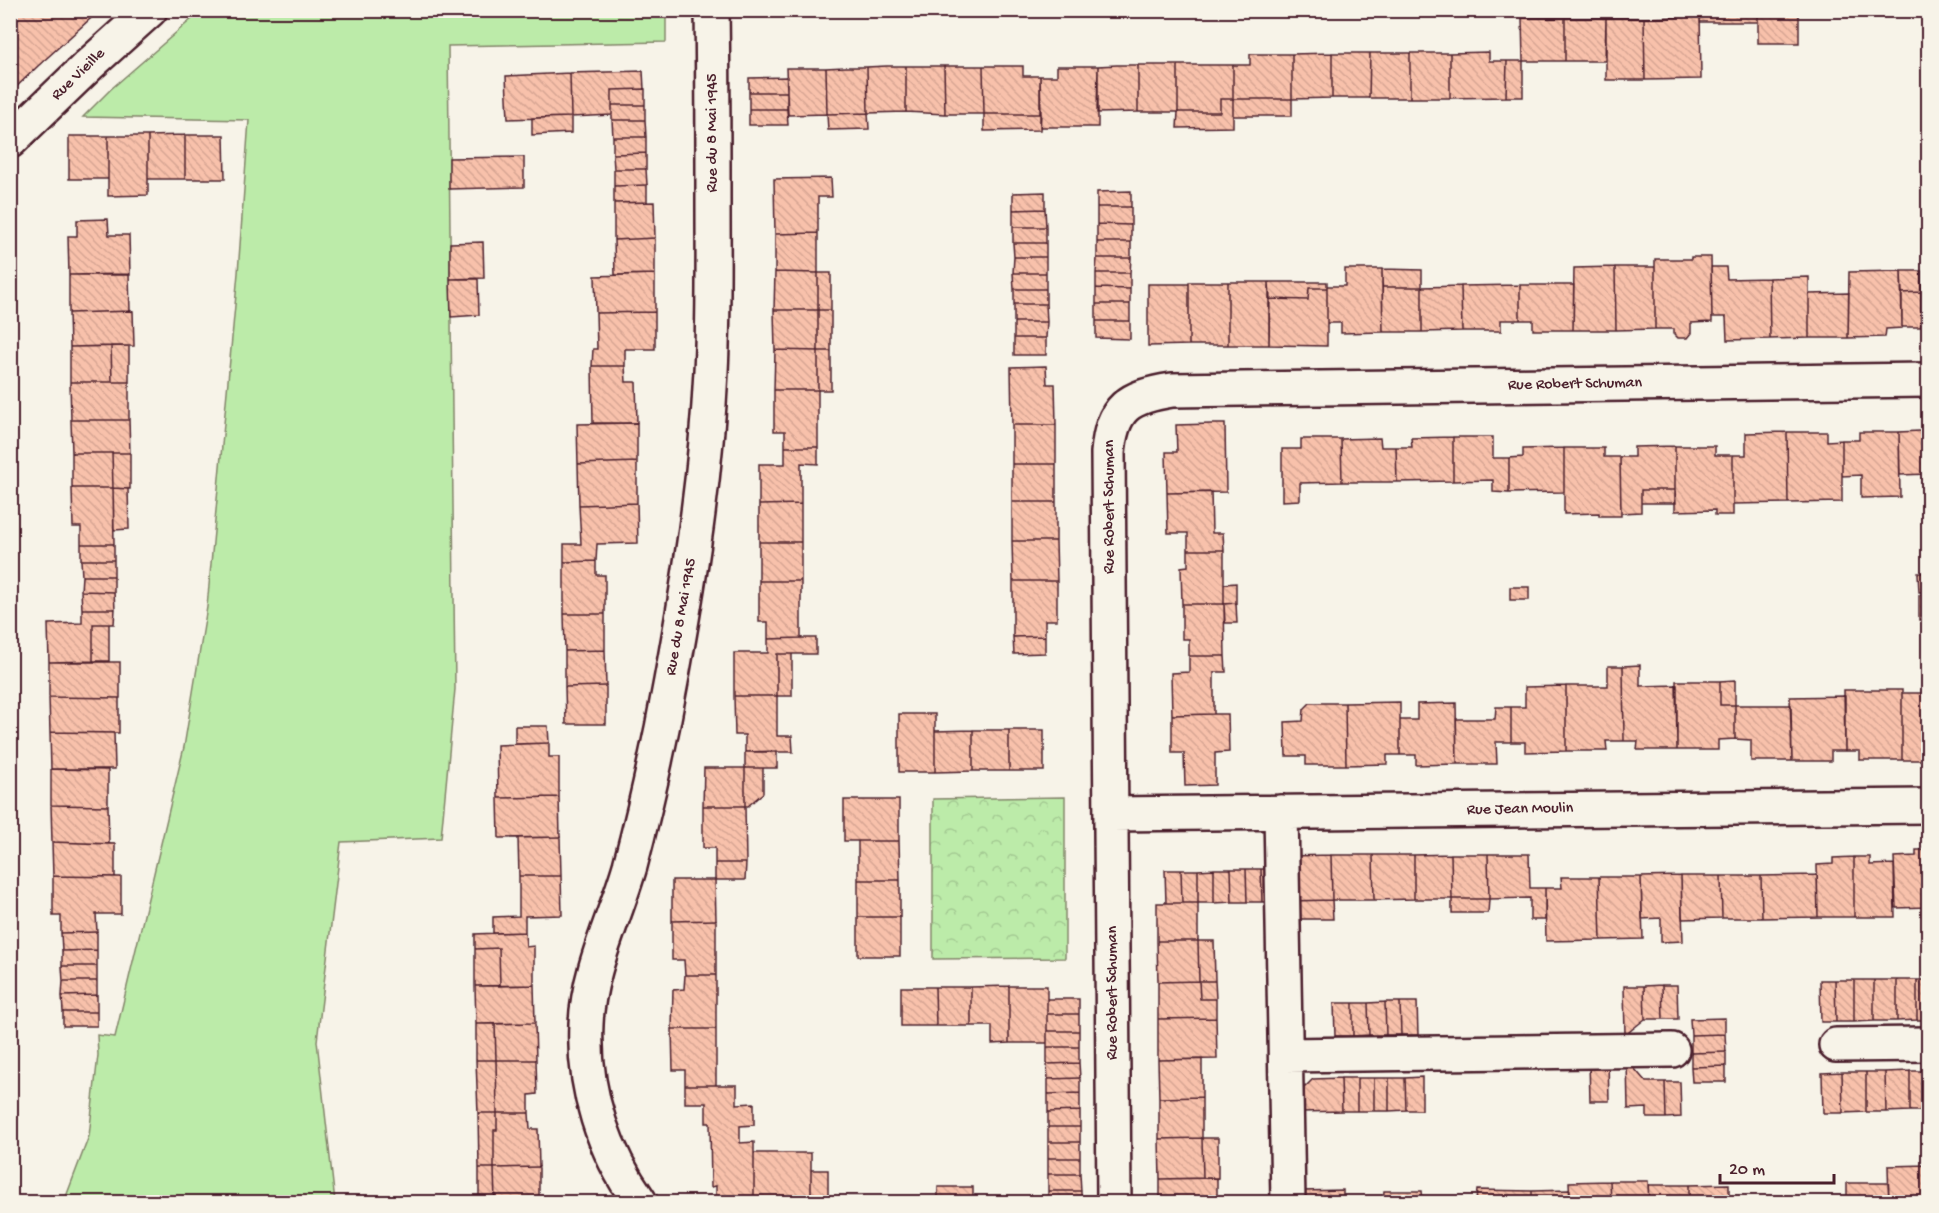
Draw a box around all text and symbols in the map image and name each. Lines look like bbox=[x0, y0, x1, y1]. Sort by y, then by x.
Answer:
street label: Rue Vieille bbox=[48, 44, 110, 105]
street label: Rue du 8 Mai 1945 bbox=[704, 74, 723, 192]
street label: Rue Robert Schuman bbox=[1508, 374, 1643, 396]
street label: Rue Robert Schuman bbox=[1101, 440, 1120, 574]
street label: Rue du 8 Mai 1945 bbox=[662, 557, 702, 677]
street label: Rue Jean Moulin bbox=[1467, 800, 1574, 820]
street label: Rue Robert Schuman bbox=[1104, 926, 1123, 1060]
scale bar bbox=[1720, 1147, 1834, 1185]
text: 20 m bbox=[1729, 1160, 1765, 1181]

